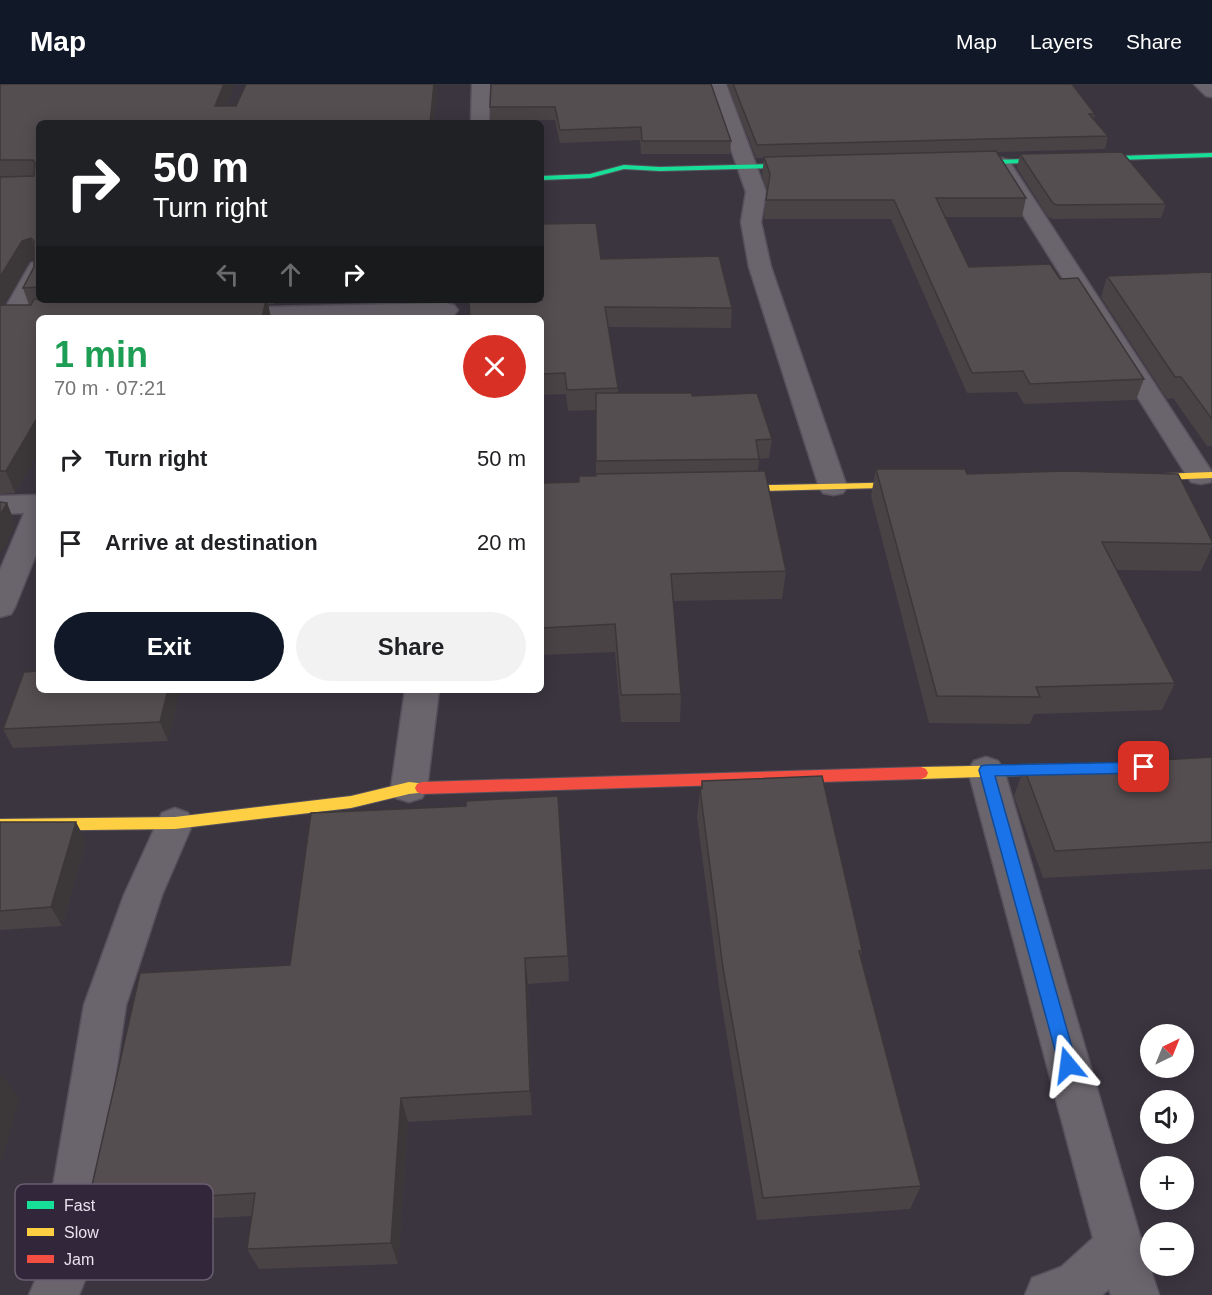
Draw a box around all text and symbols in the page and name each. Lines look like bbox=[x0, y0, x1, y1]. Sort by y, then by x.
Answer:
text: Map bbox=[30, 26, 86, 57]
text: Map bbox=[956, 30, 997, 53]
text: Layers bbox=[1030, 30, 1093, 53]
text: Share bbox=[1126, 30, 1182, 53]
icon: right bbox=[54, 144, 132, 222]
text: 50 m bbox=[153, 144, 249, 191]
text: Turn right bbox=[153, 193, 268, 223]
icon: left bbox=[211, 258, 244, 291]
icon: ahead bbox=[274, 258, 307, 291]
icon: right bbox=[337, 258, 370, 291]
text: 1 min bbox=[54, 334, 148, 375]
button: close bbox=[463, 335, 526, 398]
text: 70 m · 07:21 bbox=[54, 377, 166, 399]
icon: right bbox=[54, 443, 87, 476]
text: Turn right bbox=[105, 446, 207, 471]
text: 50 m bbox=[477, 446, 526, 471]
icon: arrive bbox=[54, 527, 87, 560]
text: Arrive at destination bbox=[105, 530, 318, 555]
text: 20 m bbox=[477, 530, 526, 555]
button: Exit bbox=[54, 612, 284, 681]
button: Share bbox=[296, 612, 526, 681]
pin bbox=[1118, 741, 1169, 792]
icon: arrive bbox=[1127, 750, 1160, 783]
north arrow bbox=[1140, 1024, 1194, 1078]
map controls bbox=[1140, 1024, 1194, 1276]
position arrow bbox=[1036, 1033, 1100, 1097]
button: sound bbox=[1140, 1090, 1194, 1144]
button: + bbox=[1140, 1156, 1194, 1210]
legend bbox=[15, 1184, 213, 1280]
text: Fast bbox=[64, 1197, 96, 1214]
button: − bbox=[1140, 1222, 1194, 1276]
text: Slow bbox=[64, 1224, 99, 1241]
text: Jam bbox=[64, 1251, 94, 1268]

